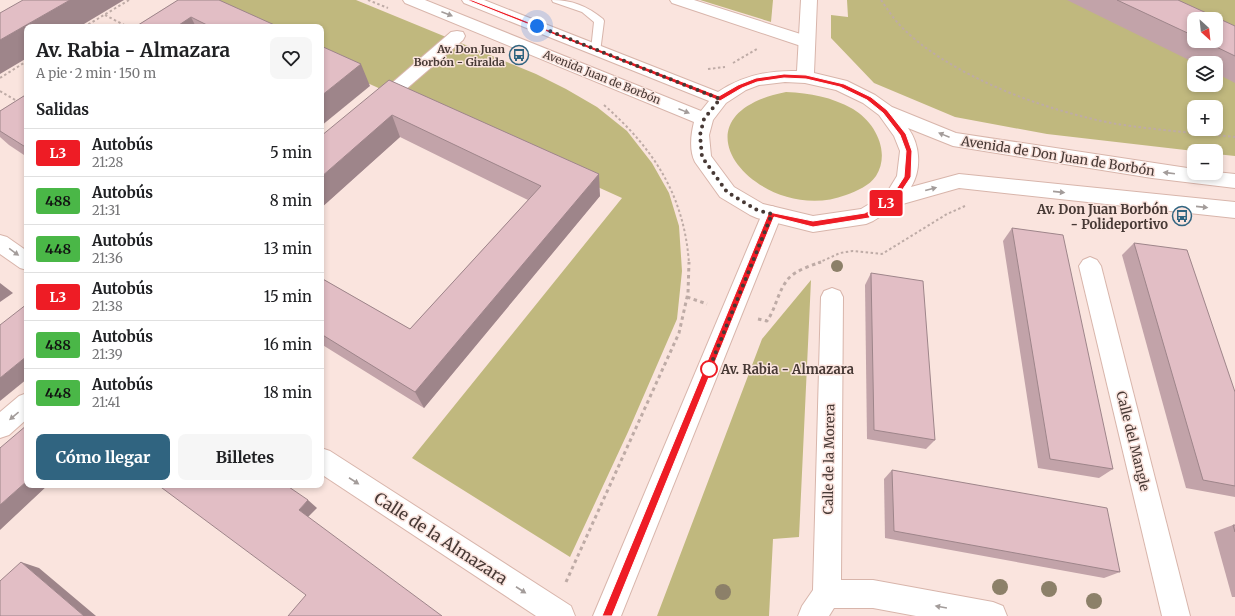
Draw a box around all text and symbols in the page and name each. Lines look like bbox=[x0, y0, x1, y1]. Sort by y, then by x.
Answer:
one-way arrow bbox=[442, 12, 454, 18]
north arrow bbox=[1187, 12, 1223, 48]
map controls bbox=[1187, 12, 1223, 180]
your location bbox=[527, 16, 547, 36]
button: heart bbox=[270, 37, 312, 79]
text: Av. Rabia - Almazara bbox=[36, 38, 230, 62]
place label: Av. Don Juan Borbón - Giralda bbox=[414, 42, 506, 69]
bus stop icon: Av. Don Juan Borbón - Giralda bbox=[508, 44, 530, 66]
street label: Avenida Juan de Borbón bbox=[540, 47, 664, 107]
button: layers bbox=[1187, 56, 1223, 92]
text: A pie · 2 min · 150 m bbox=[36, 65, 156, 82]
text: Salidas bbox=[36, 100, 89, 119]
button: + bbox=[1187, 100, 1223, 136]
one-way arrow bbox=[679, 108, 690, 114]
one-way arrow bbox=[938, 132, 949, 138]
street label: Avenida de Don Juan de Borbón bbox=[959, 132, 1156, 180]
text: Autobús bbox=[92, 135, 153, 154]
text: 5 min bbox=[270, 143, 312, 162]
text: L3 bbox=[50, 144, 66, 162]
button: − bbox=[1187, 144, 1223, 180]
text: 21:28 bbox=[92, 154, 123, 171]
one-way arrow bbox=[1162, 170, 1175, 176]
text: Autobús bbox=[92, 183, 153, 202]
one-way arrow bbox=[924, 185, 937, 191]
one-way arrow bbox=[1053, 188, 1065, 195]
line badge: L3 bbox=[868, 190, 904, 216]
text: 8 min bbox=[270, 191, 312, 210]
text: 488 bbox=[45, 192, 71, 210]
text: L3 bbox=[878, 194, 894, 212]
place label: Av. Don Juan Borbón - Polideportivo bbox=[1036, 201, 1168, 233]
text: 21:31 bbox=[92, 202, 120, 219]
one-way arrow bbox=[1196, 204, 1208, 210]
bus stop icon: Av. Don Juan Borbón - Polideportivo bbox=[1171, 205, 1193, 227]
text: Autobús bbox=[92, 231, 153, 250]
text: 13 min bbox=[264, 239, 312, 258]
text: 448 bbox=[45, 240, 71, 258]
one-way arrow bbox=[8, 248, 19, 256]
text: 21:36 bbox=[92, 250, 123, 267]
text: Autobús bbox=[92, 279, 153, 298]
text: 15 min bbox=[264, 287, 312, 306]
text: L3 bbox=[50, 288, 66, 306]
text: 21:38 bbox=[92, 298, 123, 315]
text: Autobús bbox=[92, 327, 153, 346]
text: 16 min bbox=[264, 335, 312, 354]
text: 488 bbox=[45, 336, 71, 354]
text: 21:39 bbox=[92, 346, 123, 363]
marker: Av. Rabia - Almazara bbox=[700, 360, 718, 378]
place label: Av. Rabia - Almazara bbox=[720, 361, 854, 378]
text: Autobús bbox=[92, 375, 153, 394]
text: 18 min bbox=[264, 383, 312, 402]
text: 448 bbox=[45, 384, 71, 402]
street label: Calle del Mangle bbox=[1112, 389, 1154, 493]
text: 21:41 bbox=[92, 394, 120, 411]
street label: Calle de la Morera bbox=[820, 403, 838, 514]
one-way arrow bbox=[8, 411, 19, 420]
button: Cómo llegar bbox=[36, 434, 170, 480]
button: Billetes bbox=[178, 434, 312, 480]
one-way arrow bbox=[349, 477, 359, 485]
street label: Calle de la Almazara bbox=[371, 487, 512, 589]
one-way arrow bbox=[516, 586, 526, 594]
one-way arrow bbox=[935, 603, 947, 609]

